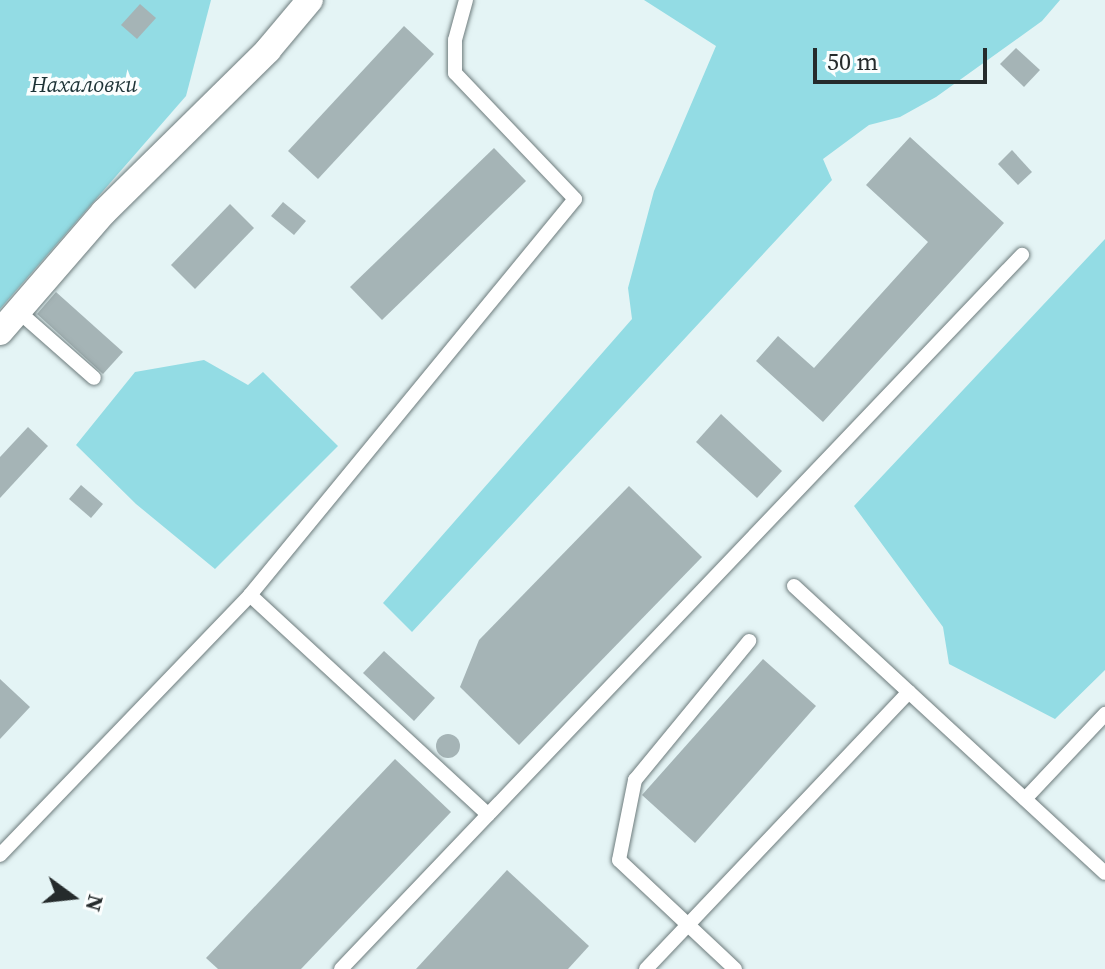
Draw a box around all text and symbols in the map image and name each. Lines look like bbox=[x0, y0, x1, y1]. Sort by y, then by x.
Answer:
scale bar bbox=[817, 32, 991, 82]
text: 50 m bbox=[827, 45, 878, 78]
park label: Нахаловки bbox=[30, 72, 138, 98]
north arrow bbox=[32, 857, 112, 937]
text: N bbox=[79, 892, 112, 915]

